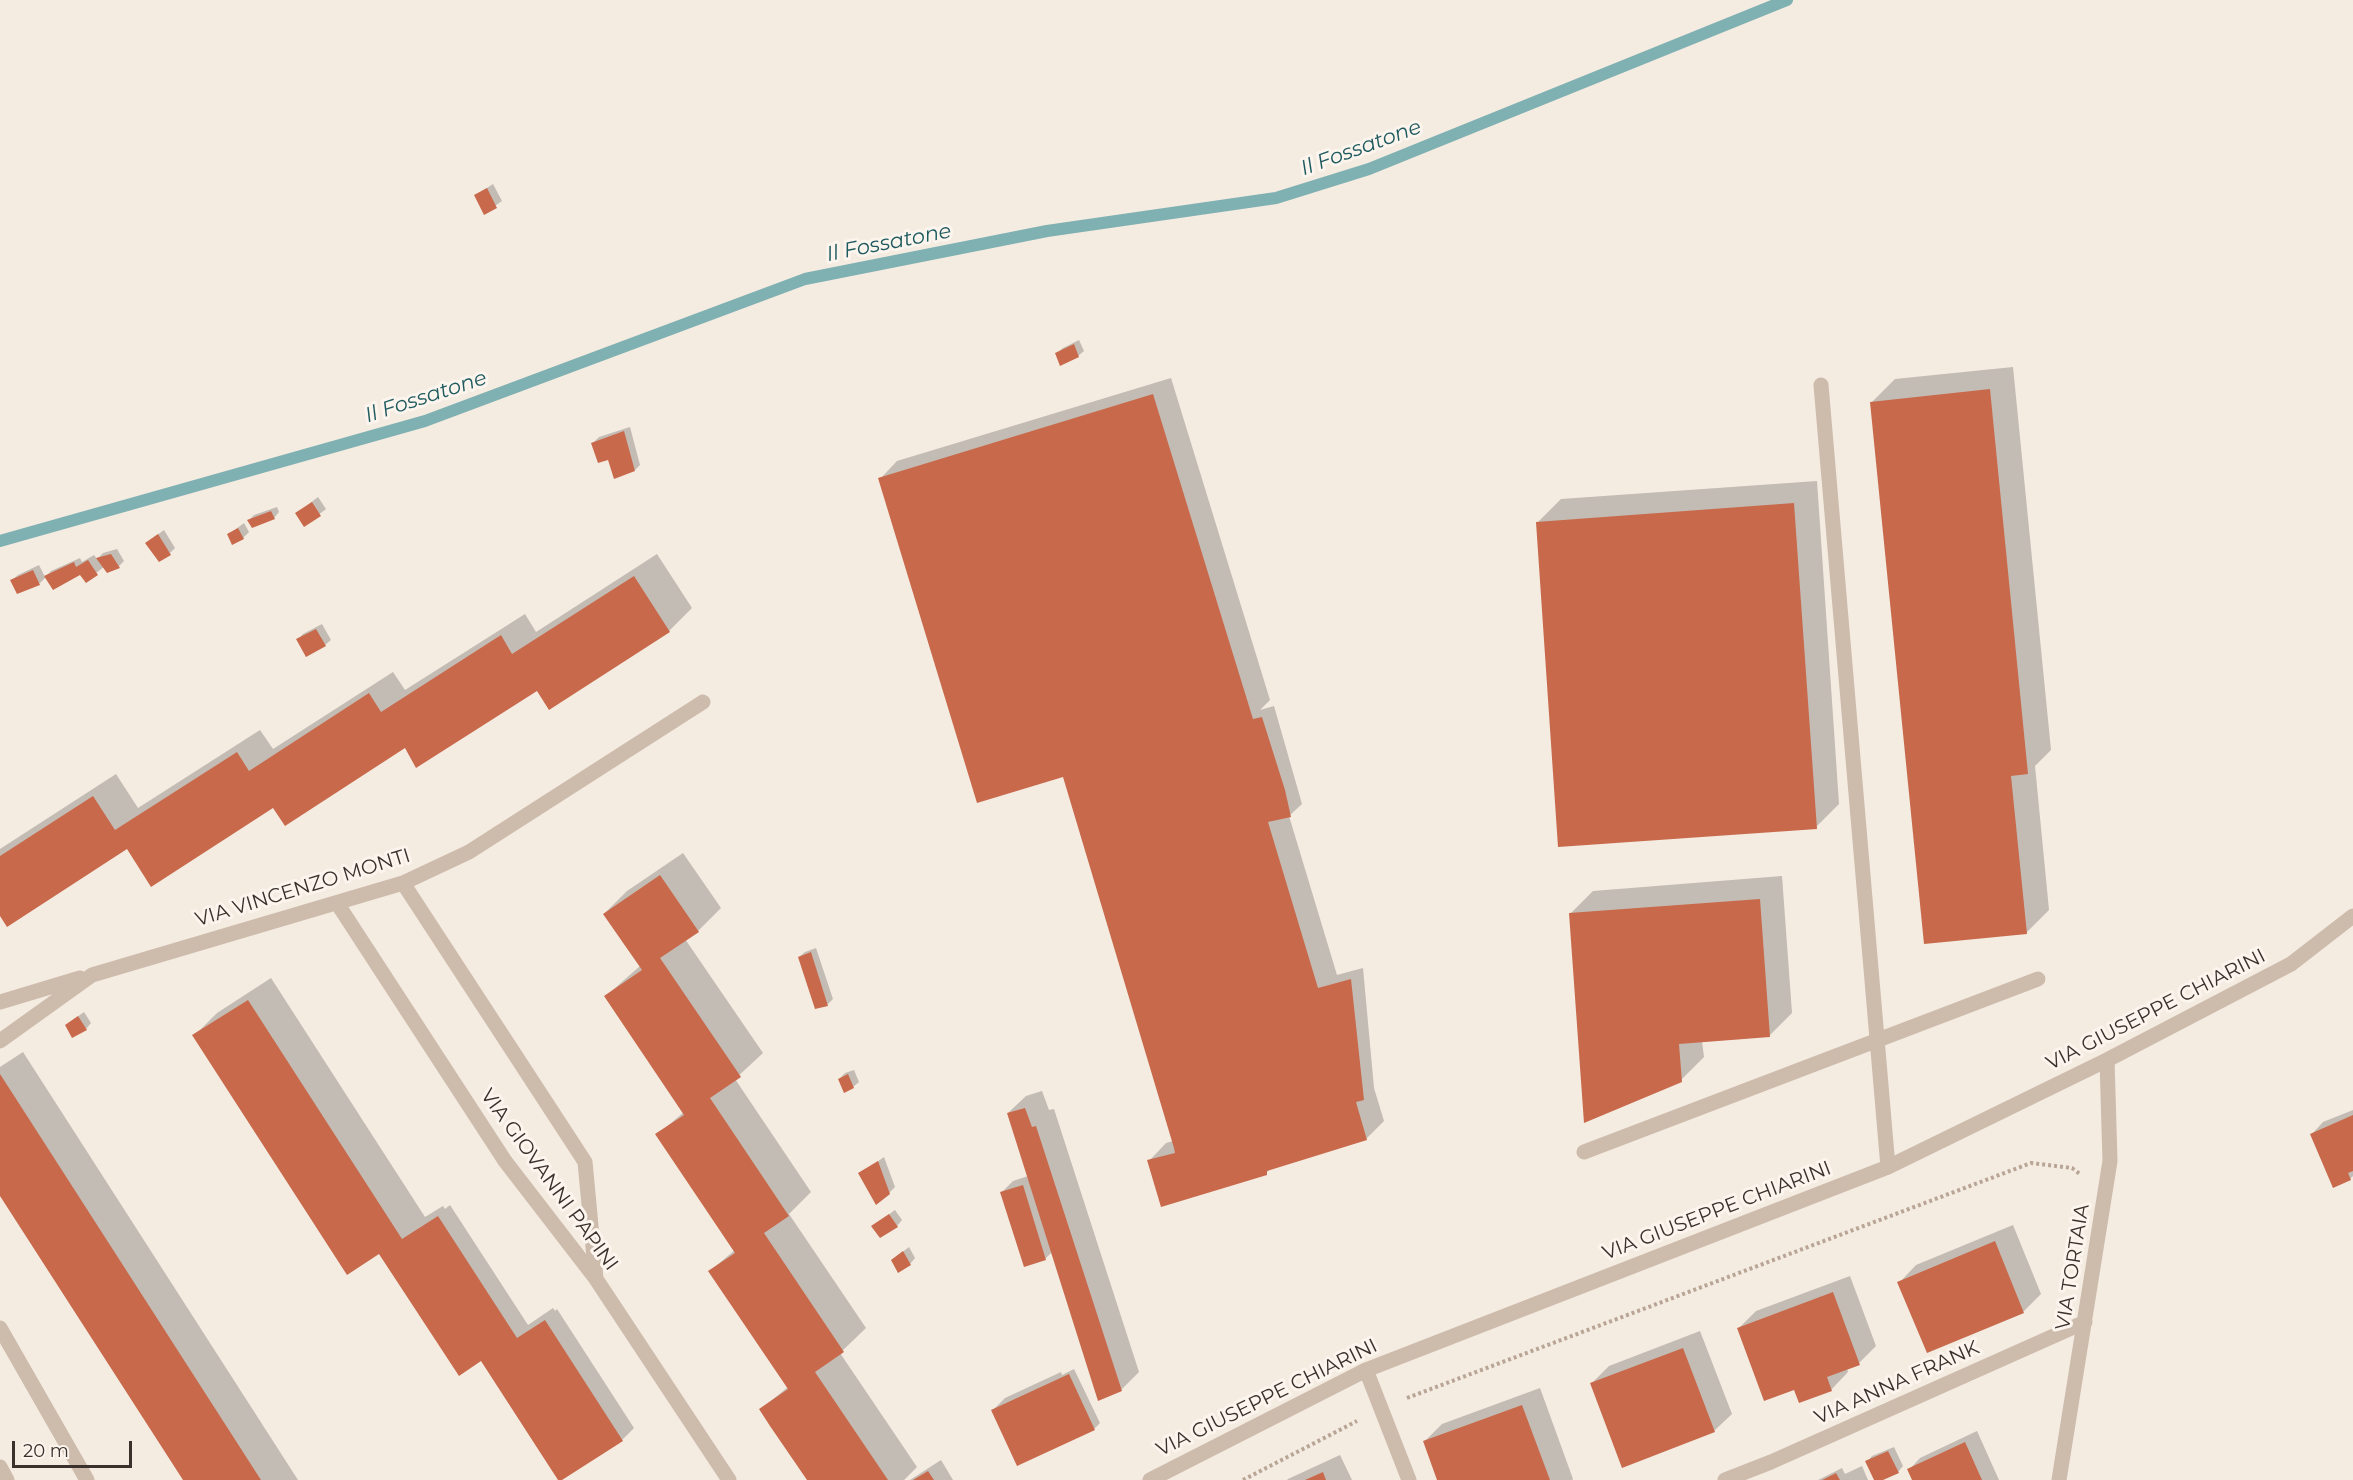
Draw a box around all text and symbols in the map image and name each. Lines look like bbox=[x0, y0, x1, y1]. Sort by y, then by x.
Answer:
water label: Il Fossatone bbox=[1297, 115, 1425, 181]
water label: Il Fossatone bbox=[825, 219, 953, 267]
water label: Il Fossatone bbox=[362, 365, 490, 429]
street label: VIA VINCENZO MONTI bbox=[193, 844, 413, 932]
street label: VIA GIUSEPPE CHIARINI bbox=[2042, 944, 2270, 1076]
street label: VIA GIOVANNI PAPINI bbox=[475, 1084, 623, 1276]
street label: VIA GIUSEPPE CHIARINI bbox=[1599, 1156, 1835, 1266]
street label: VIA TORTAIA bbox=[2051, 1202, 2095, 1332]
street label: VIA GIUSEPPE CHIARINI bbox=[1153, 1334, 1381, 1462]
street label: VIA ANNA FRANK bbox=[1811, 1336, 1983, 1430]
scale bar bbox=[15, 1429, 135, 1467]
text: 20 m bbox=[23, 1440, 69, 1462]

